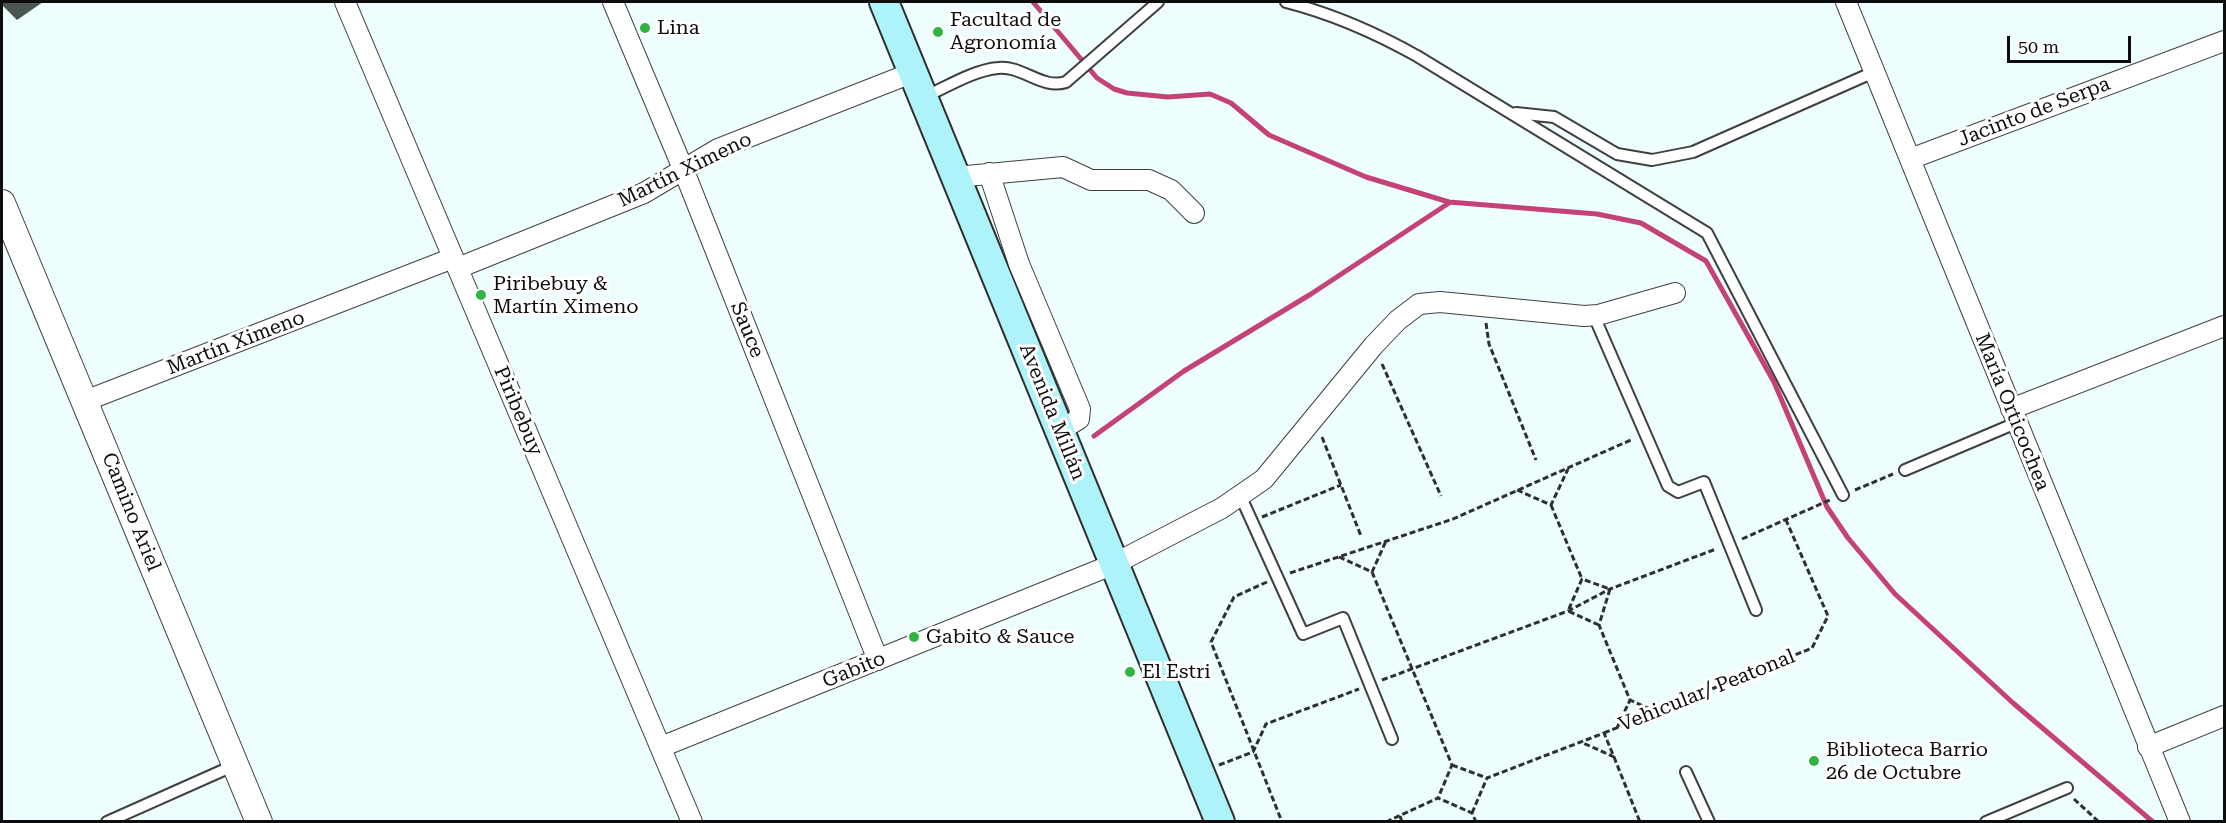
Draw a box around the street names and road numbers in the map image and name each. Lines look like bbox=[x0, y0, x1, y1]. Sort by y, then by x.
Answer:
street label: Jacinto de Serpa bbox=[1955, 72, 2113, 152]
street label: Martín Ximeno bbox=[614, 127, 756, 213]
street label: Sauce bbox=[725, 299, 769, 361]
street label: Martín Ximeno bbox=[164, 306, 308, 380]
street label: María Orticochea bbox=[1969, 330, 2055, 494]
street label: Avenida Millán bbox=[1014, 340, 1090, 484]
street label: Piribebuy bbox=[488, 363, 548, 459]
street label: Camino Ariel bbox=[96, 449, 166, 575]
street label: Vehicular/ Peatonal bbox=[1615, 645, 1799, 737]
street label: Gabito bbox=[819, 647, 889, 693]

